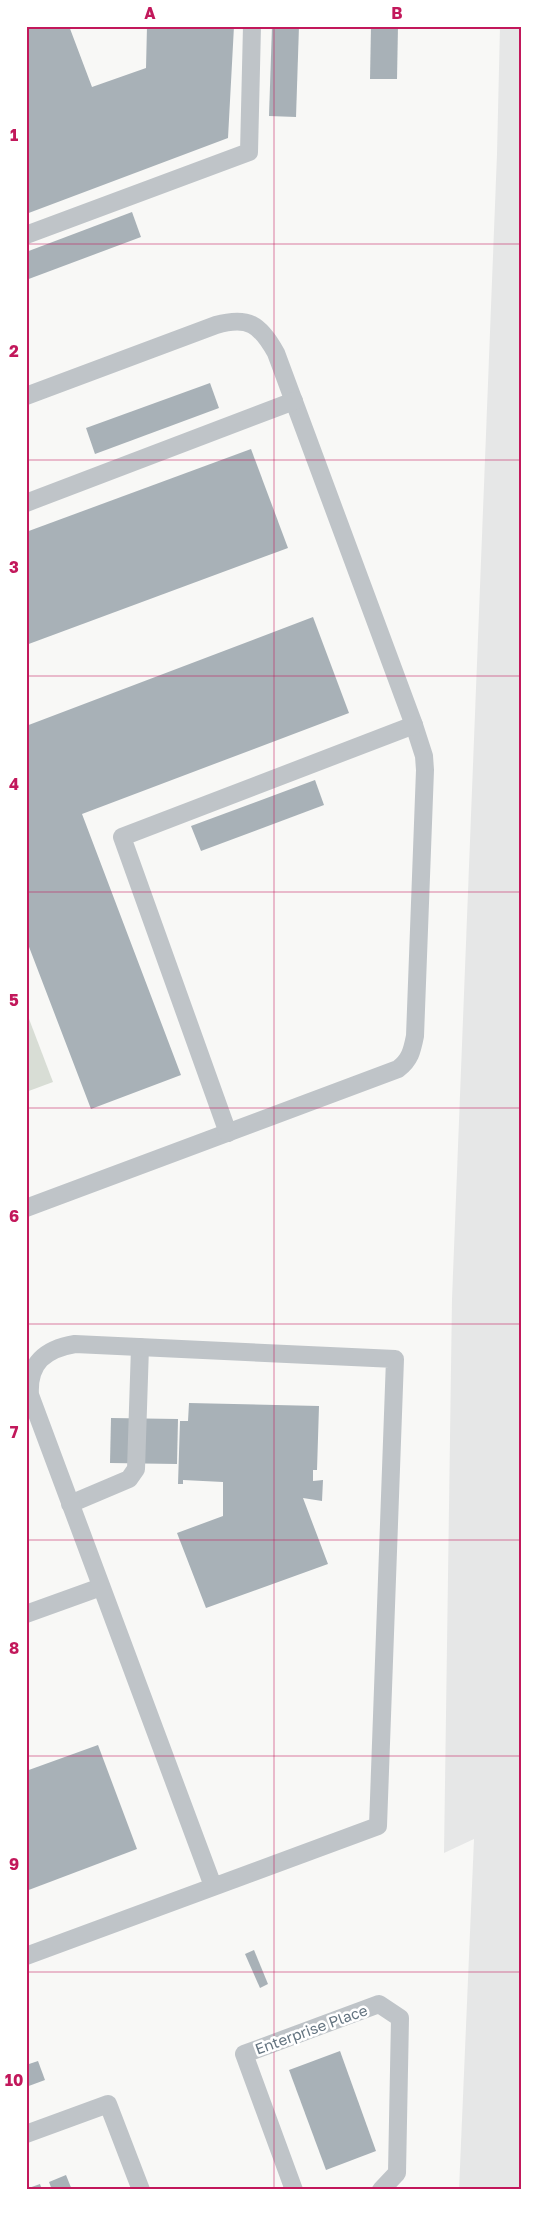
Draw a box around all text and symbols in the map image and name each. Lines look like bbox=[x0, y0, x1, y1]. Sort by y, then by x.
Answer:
text: A bbox=[144, 3, 156, 23]
text: B bbox=[391, 3, 403, 23]
text: 1 bbox=[10, 125, 18, 145]
text: 2 bbox=[9, 341, 19, 361]
text: 3 bbox=[9, 557, 19, 577]
text: 4 bbox=[9, 774, 19, 794]
text: 5 bbox=[9, 990, 19, 1010]
text: 6 bbox=[9, 1206, 19, 1226]
text: 7 bbox=[10, 1422, 19, 1442]
text: 8 bbox=[9, 1638, 19, 1658]
text: 9 bbox=[9, 1854, 19, 1874]
street label: Enterprise Place bbox=[252, 2000, 370, 2058]
text: 10 bbox=[5, 2070, 23, 2090]

